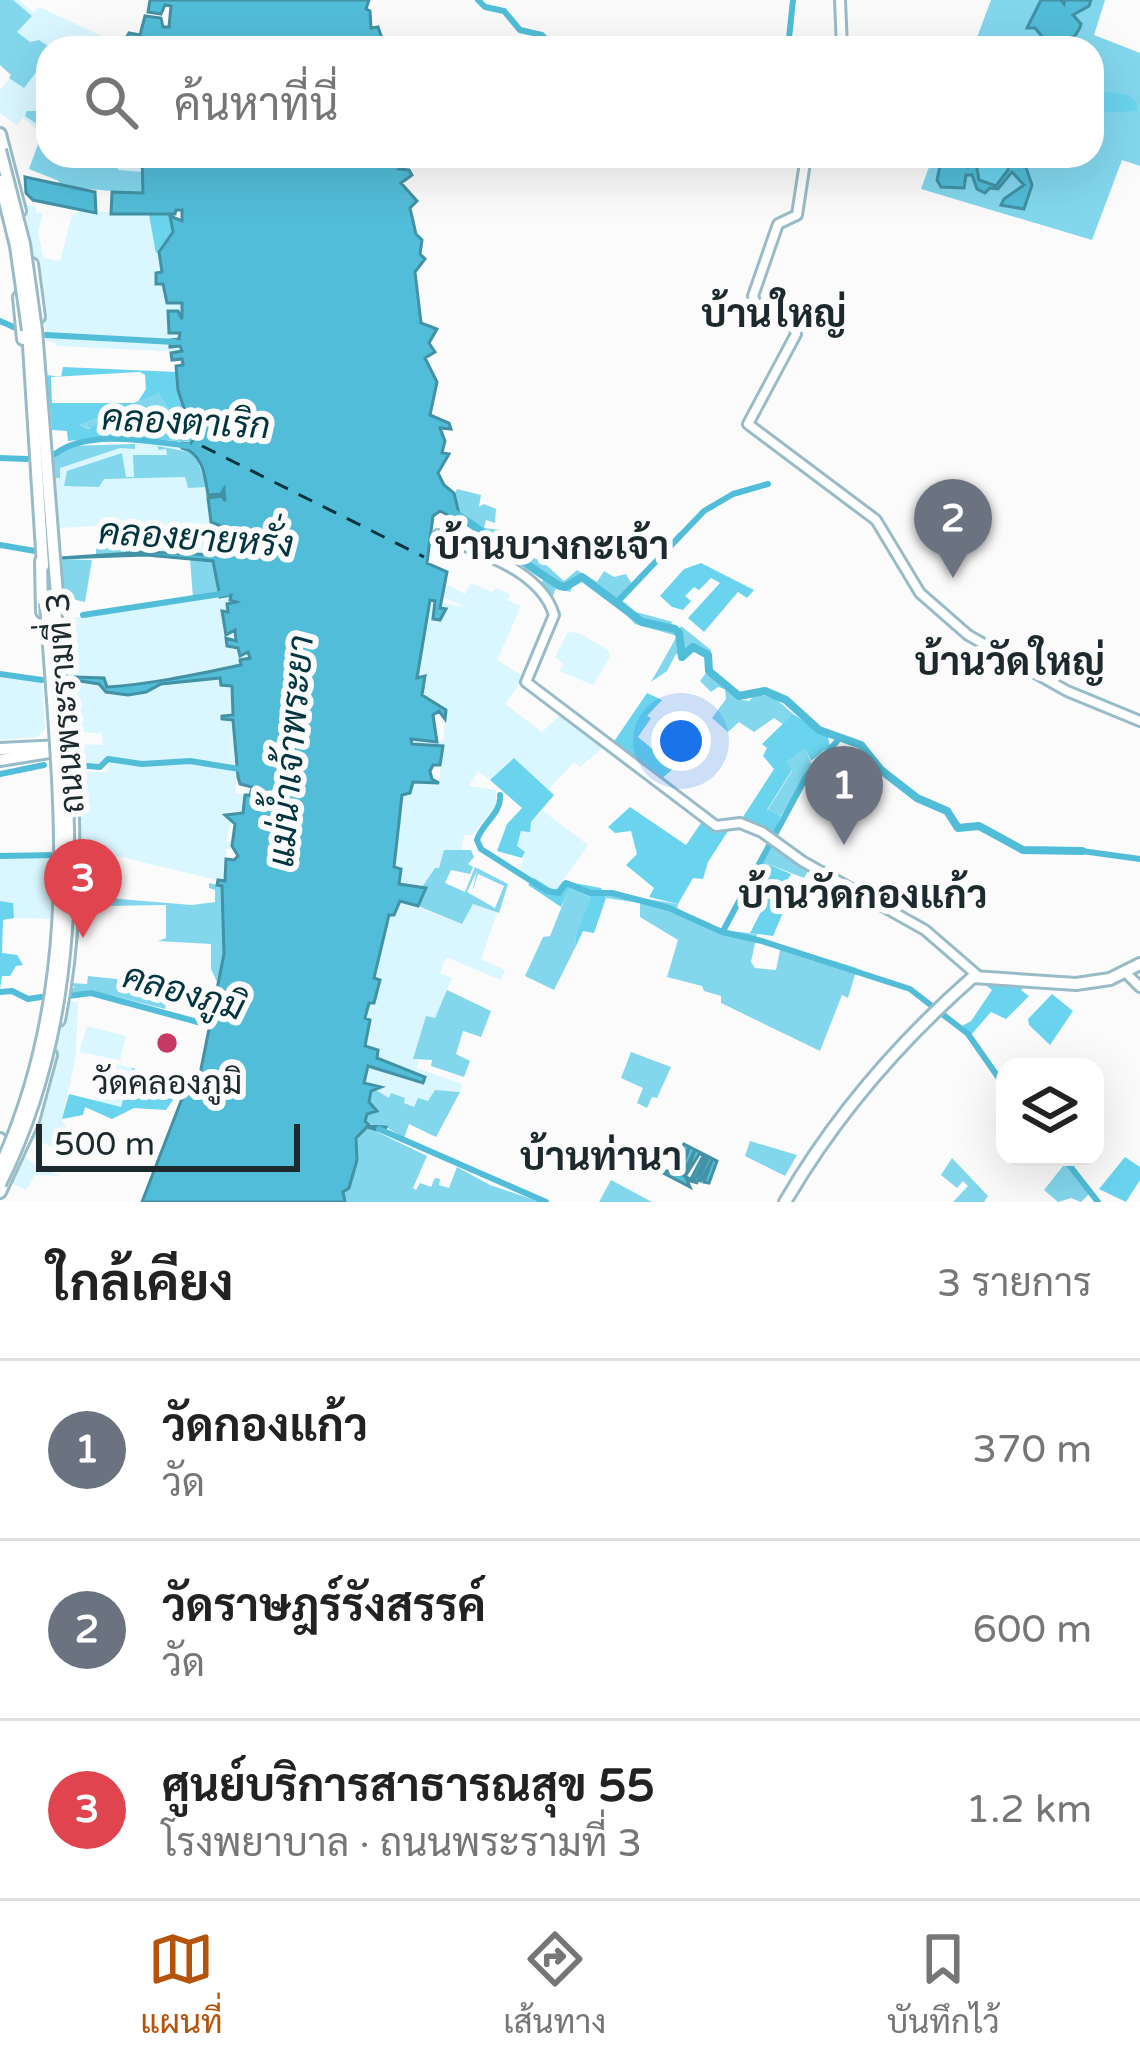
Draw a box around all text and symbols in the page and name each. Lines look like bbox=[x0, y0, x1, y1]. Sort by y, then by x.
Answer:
search box bbox=[36, 36, 1104, 168]
icon: search bbox=[78, 69, 144, 135]
text: ค้นหาที่นี่ bbox=[174, 79, 338, 133]
district label: บ้านใหญ่ bbox=[701, 287, 847, 338]
water label: คลองตาเริก bbox=[101, 397, 271, 448]
pin: 2 bbox=[914, 479, 992, 578]
water label: คลองยายหรั่ง bbox=[97, 501, 295, 567]
district label: บ้านบางกะเจ้า bbox=[435, 520, 669, 570]
street label: ถนนพระรามที่ 3 bbox=[27, 591, 93, 816]
water label: แม่น้ำเจ้าพระยา bbox=[249, 632, 323, 869]
district label: บ้านวัดใหญ่ bbox=[915, 635, 1105, 686]
your location bbox=[651, 711, 711, 771]
pin: 1 bbox=[805, 746, 883, 845]
pin: 3 bbox=[44, 839, 122, 938]
district label: บ้านวัดกองแก้ว bbox=[738, 869, 988, 919]
water label: คลองภูมิ bbox=[117, 955, 250, 1032]
marker: วัดคลองภูมิ bbox=[154, 1030, 180, 1056]
map controls bbox=[996, 1058, 1104, 1166]
button: layers bbox=[996, 1058, 1104, 1166]
place label: วัดคลองภูมิ bbox=[92, 1064, 242, 1105]
scale bar bbox=[36, 1118, 300, 1171]
text: 500 m bbox=[54, 1125, 155, 1164]
district label: บ้านท่านา bbox=[520, 1131, 682, 1181]
text: ใกล้เคียง bbox=[48, 1253, 234, 1315]
text: 3 รายการ bbox=[937, 1260, 1092, 1307]
text: วัดกองแก้ว bbox=[162, 1400, 368, 1454]
text: 1 bbox=[75, 1426, 99, 1473]
text: 370 m bbox=[973, 1426, 1092, 1473]
text: วัด bbox=[162, 1460, 205, 1507]
text: วัดราษฎร์รังสรรค์ bbox=[162, 1580, 486, 1634]
text: 2 bbox=[75, 1606, 99, 1653]
text: 600 m bbox=[973, 1606, 1092, 1653]
text: วัด bbox=[162, 1640, 205, 1687]
text: ศูนย์บริการสาธารณสุข 55 bbox=[162, 1760, 655, 1814]
text: 3 bbox=[75, 1786, 99, 1833]
text: 1.2 km bbox=[966, 1786, 1092, 1833]
text: โรงพยาบาล · ถนนพระรามที่ 3 bbox=[162, 1820, 642, 1867]
tab: แผนที่ bbox=[140, 1926, 223, 2042]
tab: เส้นทาง bbox=[503, 1926, 606, 2042]
tab: บันทึกไว้ bbox=[887, 1926, 1000, 2042]

